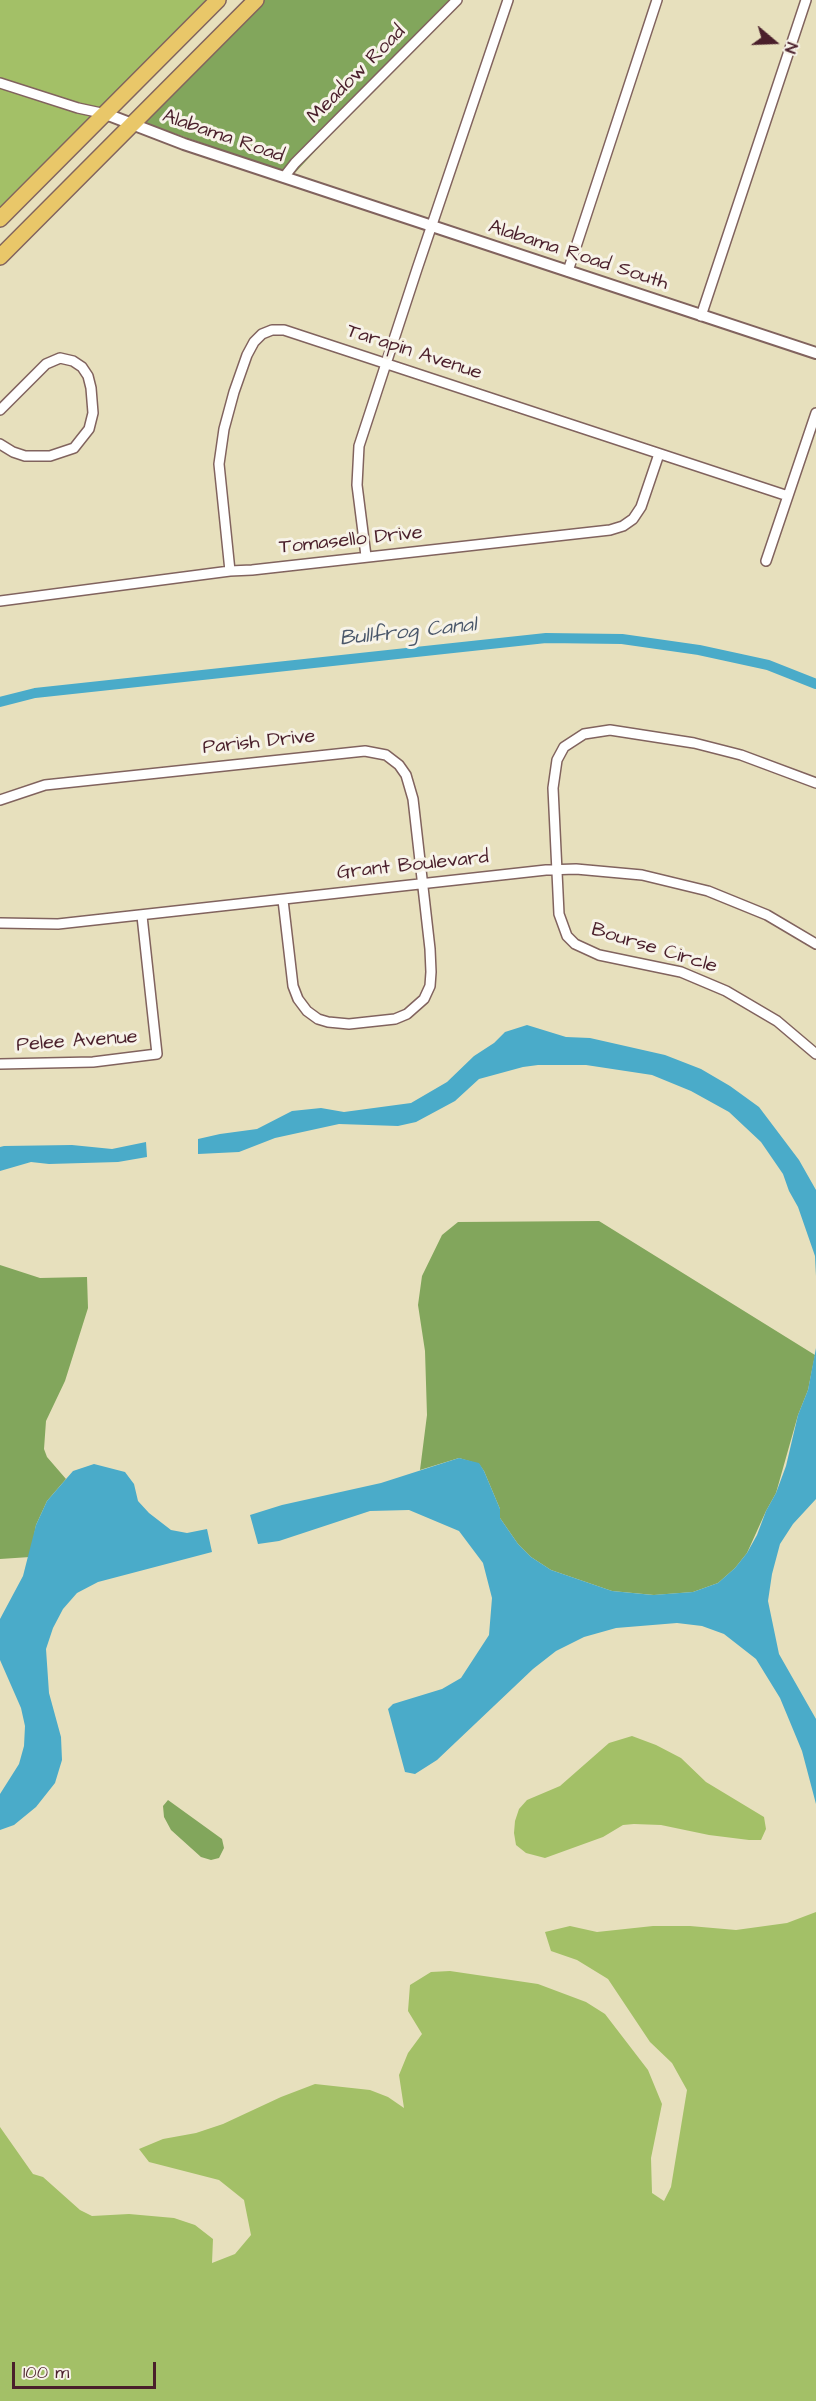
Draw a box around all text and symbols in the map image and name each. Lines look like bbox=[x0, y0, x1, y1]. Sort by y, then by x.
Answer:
north arrow bbox=[744, 12, 804, 72]
street label: Meadow Road bbox=[303, 21, 411, 129]
text: N bbox=[779, 40, 803, 56]
street label: Alabama Road bbox=[159, 105, 287, 169]
street label: Alabama Road South bbox=[485, 216, 671, 296]
street label: Tarapin Avenue bbox=[343, 320, 485, 386]
street label: Tomasello Drive bbox=[278, 522, 424, 560]
water label: Bullfrog Canal bbox=[338, 613, 478, 653]
street label: Parish Drive bbox=[201, 725, 317, 761]
street label: Grant Boulevard bbox=[336, 846, 490, 886]
street label: Bourse Circle bbox=[588, 918, 720, 980]
street label: Pelee Avenue bbox=[16, 1026, 138, 1058]
scale bar bbox=[15, 2350, 159, 2388]
text: 100 m bbox=[23, 2360, 69, 2385]

